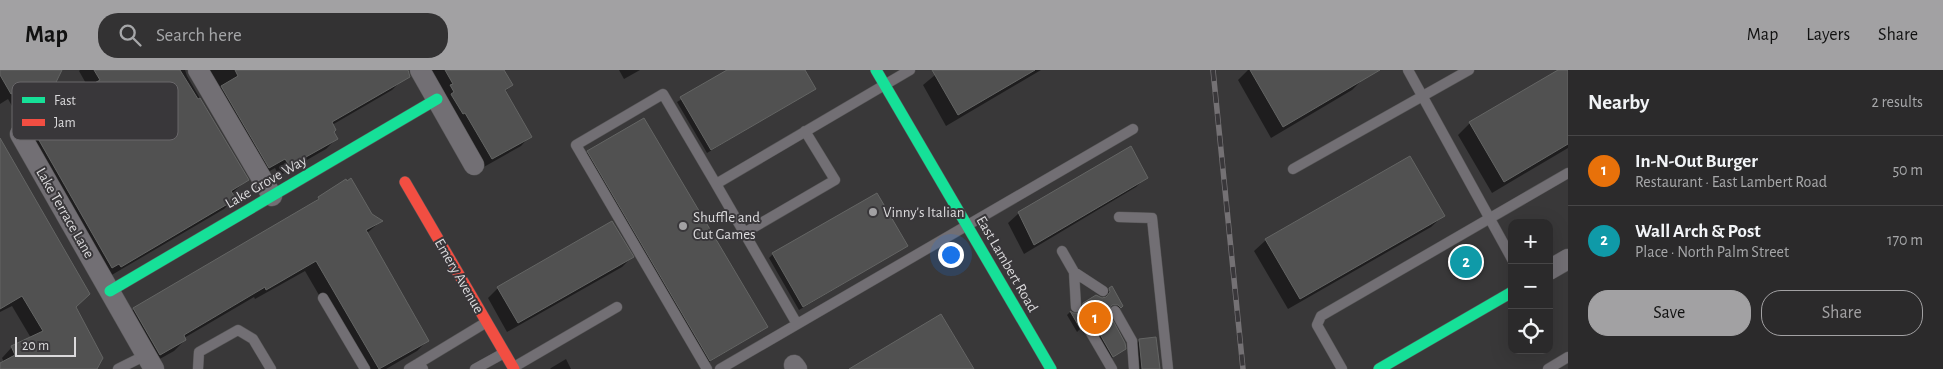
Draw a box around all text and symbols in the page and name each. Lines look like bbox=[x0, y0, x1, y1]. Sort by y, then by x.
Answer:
search box bbox=[98, 13, 448, 58]
icon: search bbox=[116, 21, 144, 49]
text: Map bbox=[25, 23, 68, 47]
text: Search here bbox=[156, 26, 242, 45]
text: Map bbox=[1747, 26, 1778, 44]
text: Layers bbox=[1806, 26, 1850, 44]
text: Share bbox=[1878, 26, 1918, 44]
legend bbox=[12, 82, 178, 140]
text: Nearby bbox=[1588, 92, 1649, 113]
text: Fast bbox=[54, 94, 76, 108]
text: 2 results bbox=[1871, 94, 1923, 110]
text: Jam bbox=[54, 116, 76, 130]
street label: Lake Grove Way bbox=[223, 152, 310, 211]
text: In-N-Out Burger bbox=[1635, 152, 1758, 171]
text: 1 bbox=[1601, 162, 1607, 178]
text: 50 m bbox=[1892, 162, 1923, 178]
street label: Lake Terrace Lane bbox=[33, 165, 97, 261]
text: Restaurant · East Lambert Road bbox=[1635, 174, 1827, 190]
place label: Vinny's Italian bbox=[883, 205, 965, 220]
marker: Vinny's Italian bbox=[867, 206, 879, 218]
place label: Shuffle and Cut Games bbox=[693, 210, 760, 242]
street label: East Lambert Road bbox=[973, 213, 1041, 315]
map controls bbox=[1508, 219, 1553, 354]
button: + bbox=[1508, 219, 1553, 264]
marker: Shuffle and Cut Games bbox=[677, 220, 689, 232]
text: Wall Arch & Post bbox=[1635, 222, 1761, 241]
text: 2 bbox=[1600, 232, 1608, 248]
text: 170 m bbox=[1887, 232, 1923, 248]
street label: Emery Avenue bbox=[432, 236, 486, 316]
your location bbox=[938, 242, 964, 268]
pin: 2 bbox=[1450, 243, 1482, 281]
text: Place · North Palm Street bbox=[1635, 244, 1789, 260]
button: − bbox=[1508, 264, 1553, 309]
button: Save bbox=[1588, 290, 1751, 336]
button: Share bbox=[1761, 290, 1923, 336]
pin: 1 bbox=[1079, 299, 1111, 337]
button: locate bbox=[1508, 309, 1553, 354]
scale bar bbox=[15, 334, 76, 357]
text: 20 m bbox=[22, 339, 49, 353]

